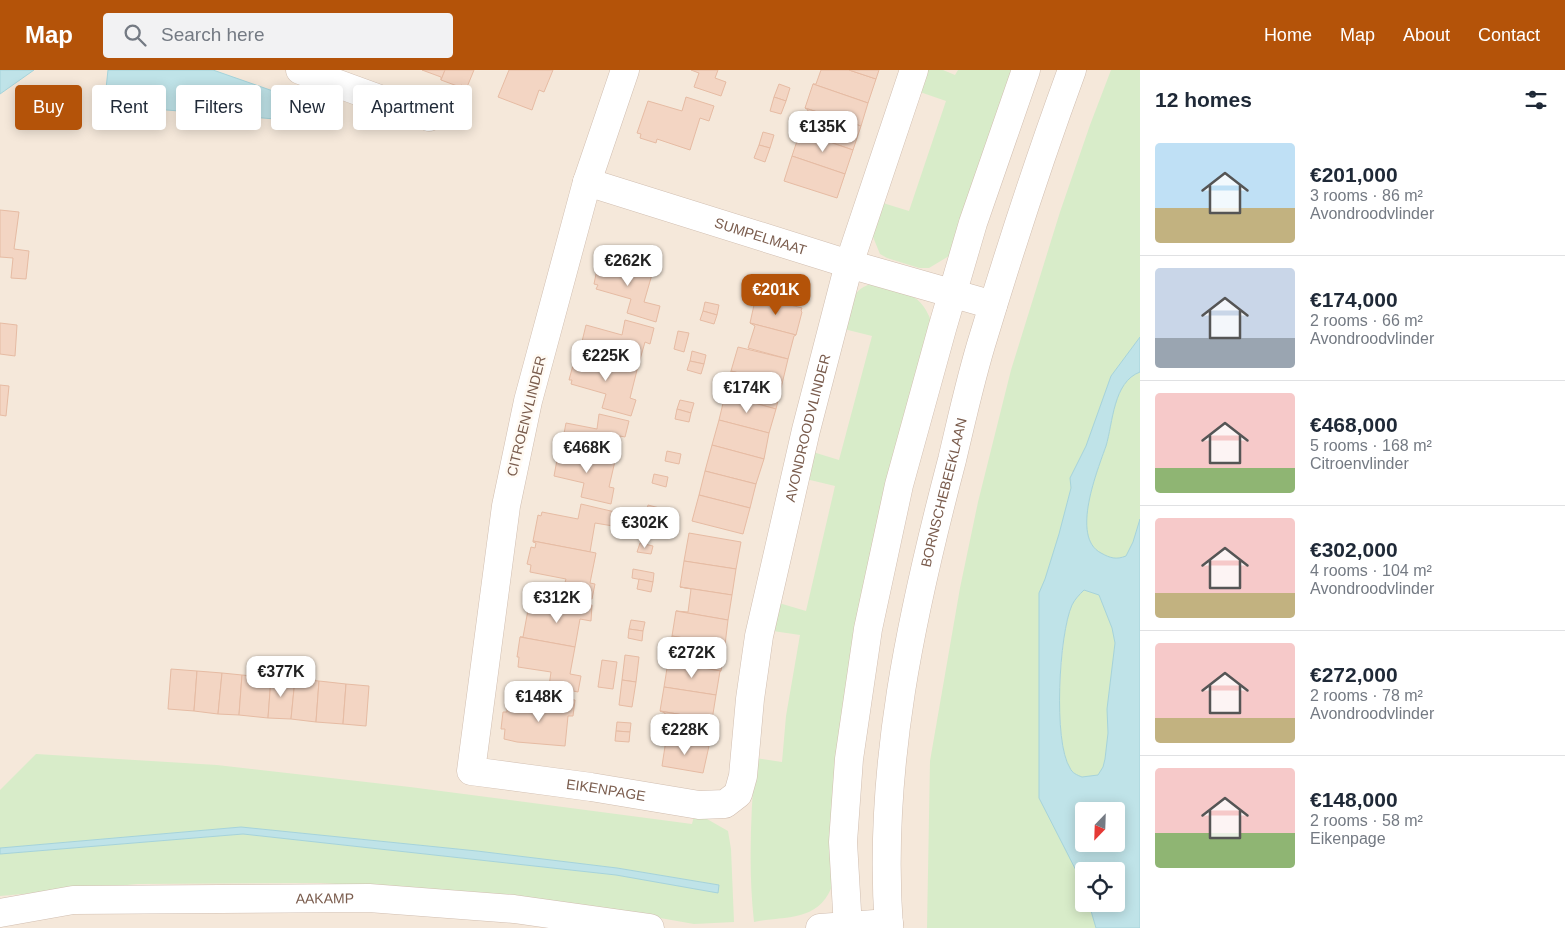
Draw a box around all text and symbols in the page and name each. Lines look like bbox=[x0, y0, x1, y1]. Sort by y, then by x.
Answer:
search box bbox=[103, 13, 453, 58]
text: Map bbox=[25, 21, 73, 48]
icon: search bbox=[121, 21, 149, 49]
text: Search here bbox=[161, 24, 265, 45]
text: Home bbox=[1264, 25, 1312, 45]
text: Map bbox=[1340, 25, 1375, 45]
text: About bbox=[1403, 25, 1450, 45]
text: Contact bbox=[1478, 25, 1540, 45]
chip: Buy bbox=[15, 85, 82, 130]
chip: Rent bbox=[92, 85, 166, 130]
chip: Filters bbox=[176, 85, 261, 130]
chip: New bbox=[271, 85, 343, 130]
chip: Apartment bbox=[353, 85, 472, 130]
icon: filters bbox=[1522, 86, 1550, 114]
text: 12 homes bbox=[1155, 88, 1252, 111]
pin: €135K bbox=[788, 111, 858, 153]
text: €135K bbox=[799, 118, 847, 135]
icon: home bbox=[1195, 163, 1255, 223]
text: €201,000 bbox=[1310, 163, 1398, 186]
text: 3 rooms · 86 m² bbox=[1310, 187, 1423, 204]
text: Avondroodvlinder bbox=[1310, 205, 1434, 222]
street label: SUMPELMAAT bbox=[713, 214, 809, 258]
pin: €262K bbox=[593, 244, 663, 287]
text: €262K bbox=[604, 252, 652, 269]
pin: €201K bbox=[741, 274, 811, 316]
text: €201K bbox=[752, 281, 800, 298]
icon: home bbox=[1195, 288, 1255, 348]
text: €174,000 bbox=[1310, 288, 1398, 311]
text: 2 rooms · 66 m² bbox=[1310, 312, 1423, 329]
text: Avondroodvlinder bbox=[1310, 330, 1434, 347]
pin: €225K bbox=[571, 340, 641, 382]
text: €225K bbox=[582, 347, 630, 364]
street label: AVONDROODVLINDER bbox=[782, 352, 833, 503]
street label: CITROENVLINDER bbox=[503, 354, 549, 478]
pin: €174K bbox=[712, 372, 782, 414]
text: €174K bbox=[723, 379, 771, 396]
icon: home bbox=[1195, 413, 1255, 473]
text: €468,000 bbox=[1310, 413, 1398, 436]
street label: BORNSCHEBEEKLAAN bbox=[918, 416, 970, 569]
pin: €468K bbox=[552, 432, 622, 474]
text: 5 rooms · 168 m² bbox=[1310, 437, 1432, 454]
text: €468K bbox=[563, 439, 611, 456]
text: Citroenvlinder bbox=[1310, 455, 1409, 472]
pin: €302K bbox=[610, 506, 680, 549]
text: €302K bbox=[621, 514, 669, 531]
icon: home bbox=[1195, 538, 1255, 598]
text: €302,000 bbox=[1310, 538, 1398, 561]
text: 4 rooms · 104 m² bbox=[1310, 562, 1432, 579]
text: Avondroodvlinder bbox=[1310, 580, 1434, 597]
pin: €312K bbox=[522, 582, 592, 624]
text: €312K bbox=[533, 589, 581, 606]
pin: €272K bbox=[657, 636, 727, 679]
text: €272K bbox=[668, 644, 716, 661]
pin: €377K bbox=[246, 656, 316, 698]
text: €377K bbox=[257, 663, 305, 680]
icon: home bbox=[1195, 663, 1255, 723]
text: €272,000 bbox=[1310, 663, 1398, 686]
pin: €148K bbox=[504, 680, 574, 723]
text: 2 rooms · 78 m² bbox=[1310, 687, 1423, 704]
text: €148K bbox=[515, 688, 563, 705]
text: Avondroodvlinder bbox=[1310, 705, 1434, 722]
pin: €228K bbox=[650, 714, 720, 756]
text: €228K bbox=[661, 721, 709, 738]
street label: EIKENPAGE bbox=[565, 776, 647, 804]
icon: home bbox=[1195, 788, 1255, 848]
text: €148,000 bbox=[1310, 788, 1398, 811]
north arrow bbox=[1075, 802, 1125, 852]
map controls bbox=[1075, 802, 1125, 912]
text: 2 rooms · 58 m² bbox=[1310, 812, 1423, 829]
text: Eikenpage bbox=[1310, 830, 1386, 847]
button: locate bbox=[1075, 862, 1125, 912]
street label: AAKAMP bbox=[296, 890, 354, 906]

